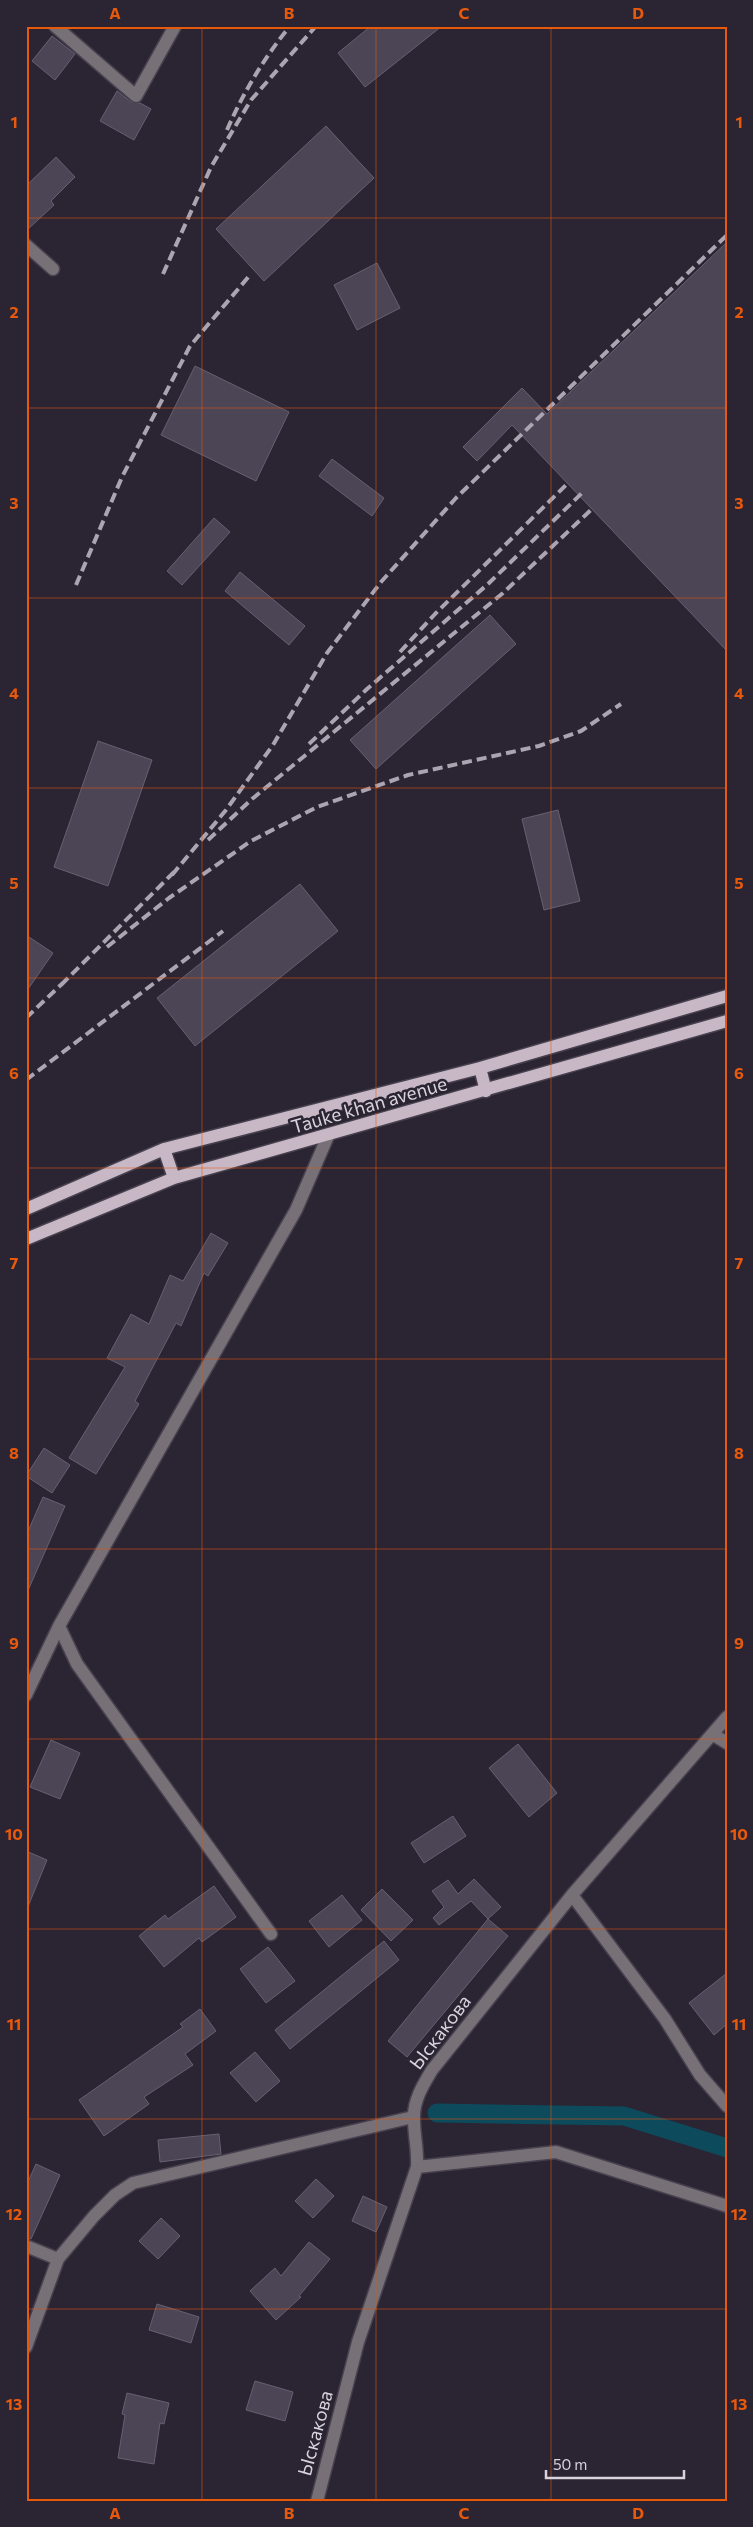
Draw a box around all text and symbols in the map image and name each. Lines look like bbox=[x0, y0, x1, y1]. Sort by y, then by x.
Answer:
text: A bbox=[109, 3, 121, 22]
text: B bbox=[284, 3, 295, 22]
text: C bbox=[459, 3, 470, 22]
text: D bbox=[632, 3, 644, 22]
text: 1 bbox=[10, 112, 18, 131]
text: 1 bbox=[735, 112, 743, 131]
text: 2 bbox=[9, 302, 19, 321]
text: 2 bbox=[734, 302, 744, 321]
text: 3 bbox=[9, 493, 19, 512]
text: 3 bbox=[734, 493, 744, 512]
text: 4 bbox=[9, 683, 19, 702]
text: 4 bbox=[734, 683, 744, 702]
text: 5 bbox=[9, 873, 19, 892]
text: 5 bbox=[734, 873, 744, 892]
text: 6 bbox=[9, 1063, 19, 1082]
text: 6 bbox=[734, 1063, 744, 1082]
street label: Tauke khan avenue bbox=[288, 1071, 449, 1138]
text: 7 bbox=[10, 1253, 19, 1272]
text: 7 bbox=[735, 1253, 744, 1272]
text: 8 bbox=[9, 1443, 19, 1462]
text: 8 bbox=[734, 1443, 744, 1462]
text: 9 bbox=[9, 1633, 19, 1652]
text: 9 bbox=[734, 1633, 744, 1652]
text: 10 bbox=[5, 1824, 23, 1843]
text: 10 bbox=[730, 1824, 748, 1843]
street label: Ыскакова bbox=[404, 1990, 475, 2074]
text: 11 bbox=[7, 2014, 21, 2033]
text: 11 bbox=[732, 2014, 746, 2033]
text: 12 bbox=[6, 2204, 22, 2223]
text: 12 bbox=[731, 2204, 747, 2223]
street label: Ыскакова bbox=[292, 2388, 337, 2478]
text: 13 bbox=[6, 2394, 22, 2413]
text: 13 bbox=[731, 2394, 747, 2413]
scale bar bbox=[546, 2447, 683, 2479]
text: 50 m bbox=[553, 2455, 587, 2473]
text: A bbox=[109, 2503, 121, 2522]
text: B bbox=[284, 2503, 295, 2522]
text: C bbox=[459, 2503, 470, 2522]
text: D bbox=[632, 2503, 644, 2522]

